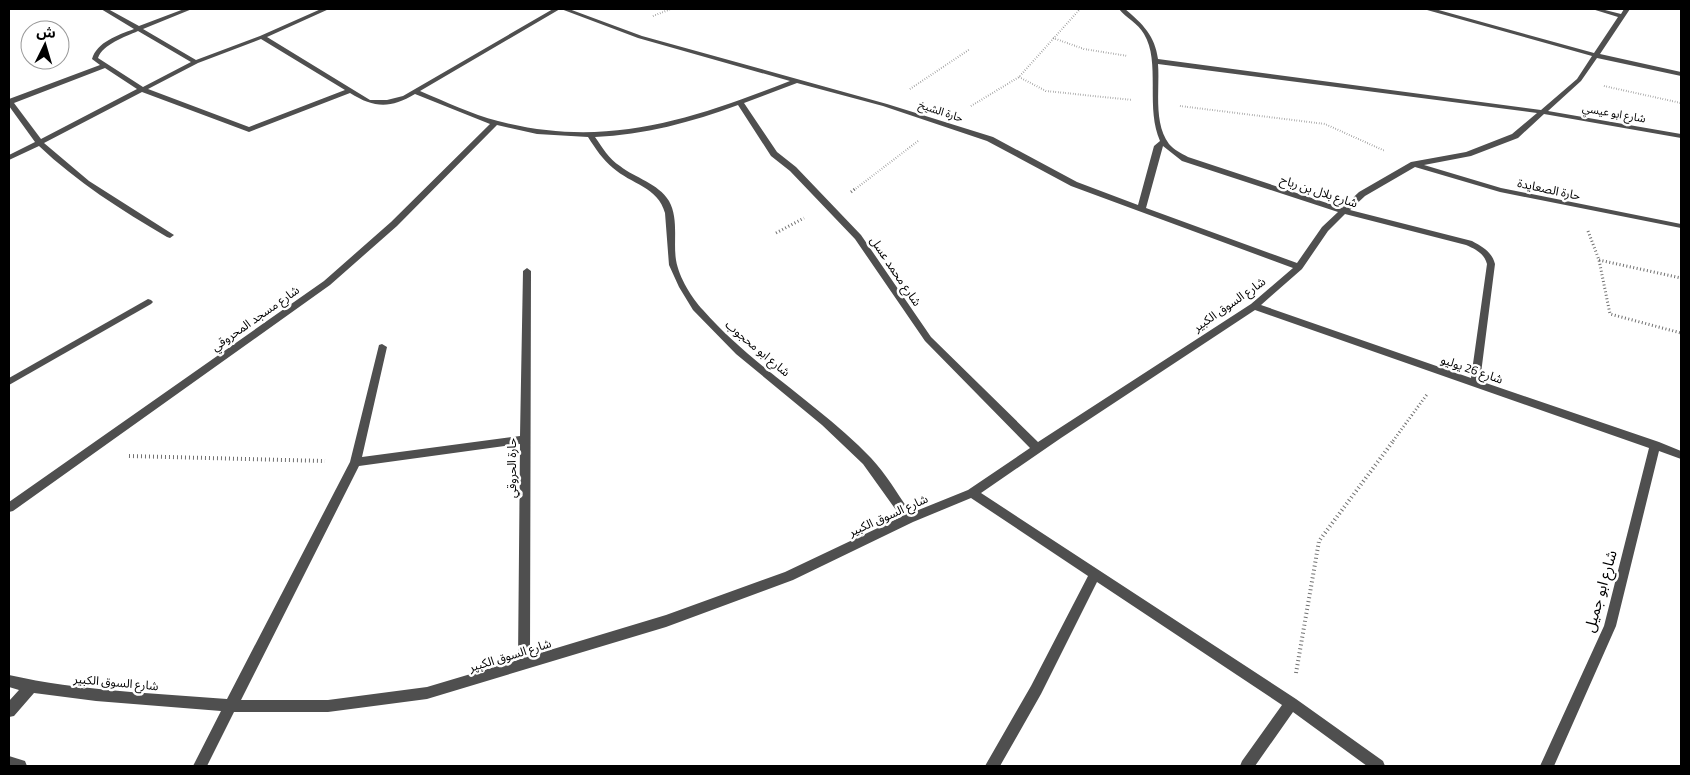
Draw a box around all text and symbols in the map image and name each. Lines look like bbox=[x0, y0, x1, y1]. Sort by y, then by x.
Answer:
north arrow bbox=[20, 20, 70, 70]
text: ش bbox=[36, 20, 57, 43]
street label: حارة الشيخ bbox=[917, 96, 966, 126]
street label: شارع ابو عيسي bbox=[1581, 100, 1647, 128]
street label: شارع بلال بن رباح bbox=[1278, 170, 1360, 212]
street label: حارة الصعايدة bbox=[1516, 173, 1582, 205]
street label: شارع محمد عسل bbox=[865, 232, 927, 310]
street label: شارع السوق الكبير bbox=[1188, 272, 1269, 337]
street label: شارع مسجد المحروقي bbox=[207, 280, 304, 356]
street label: شارع ابو محجوب bbox=[721, 315, 795, 381]
street label: شارع 26 يوليو bbox=[1438, 349, 1506, 389]
street label: حارة الحروقي bbox=[502, 438, 521, 498]
street label: شارع السوق الكبير bbox=[844, 489, 931, 541]
street label: شارع ابو جميل bbox=[1577, 547, 1624, 635]
street label: شارع السوق الكبير bbox=[466, 633, 554, 677]
street label: شارع السوق الكبير bbox=[72, 669, 159, 695]

